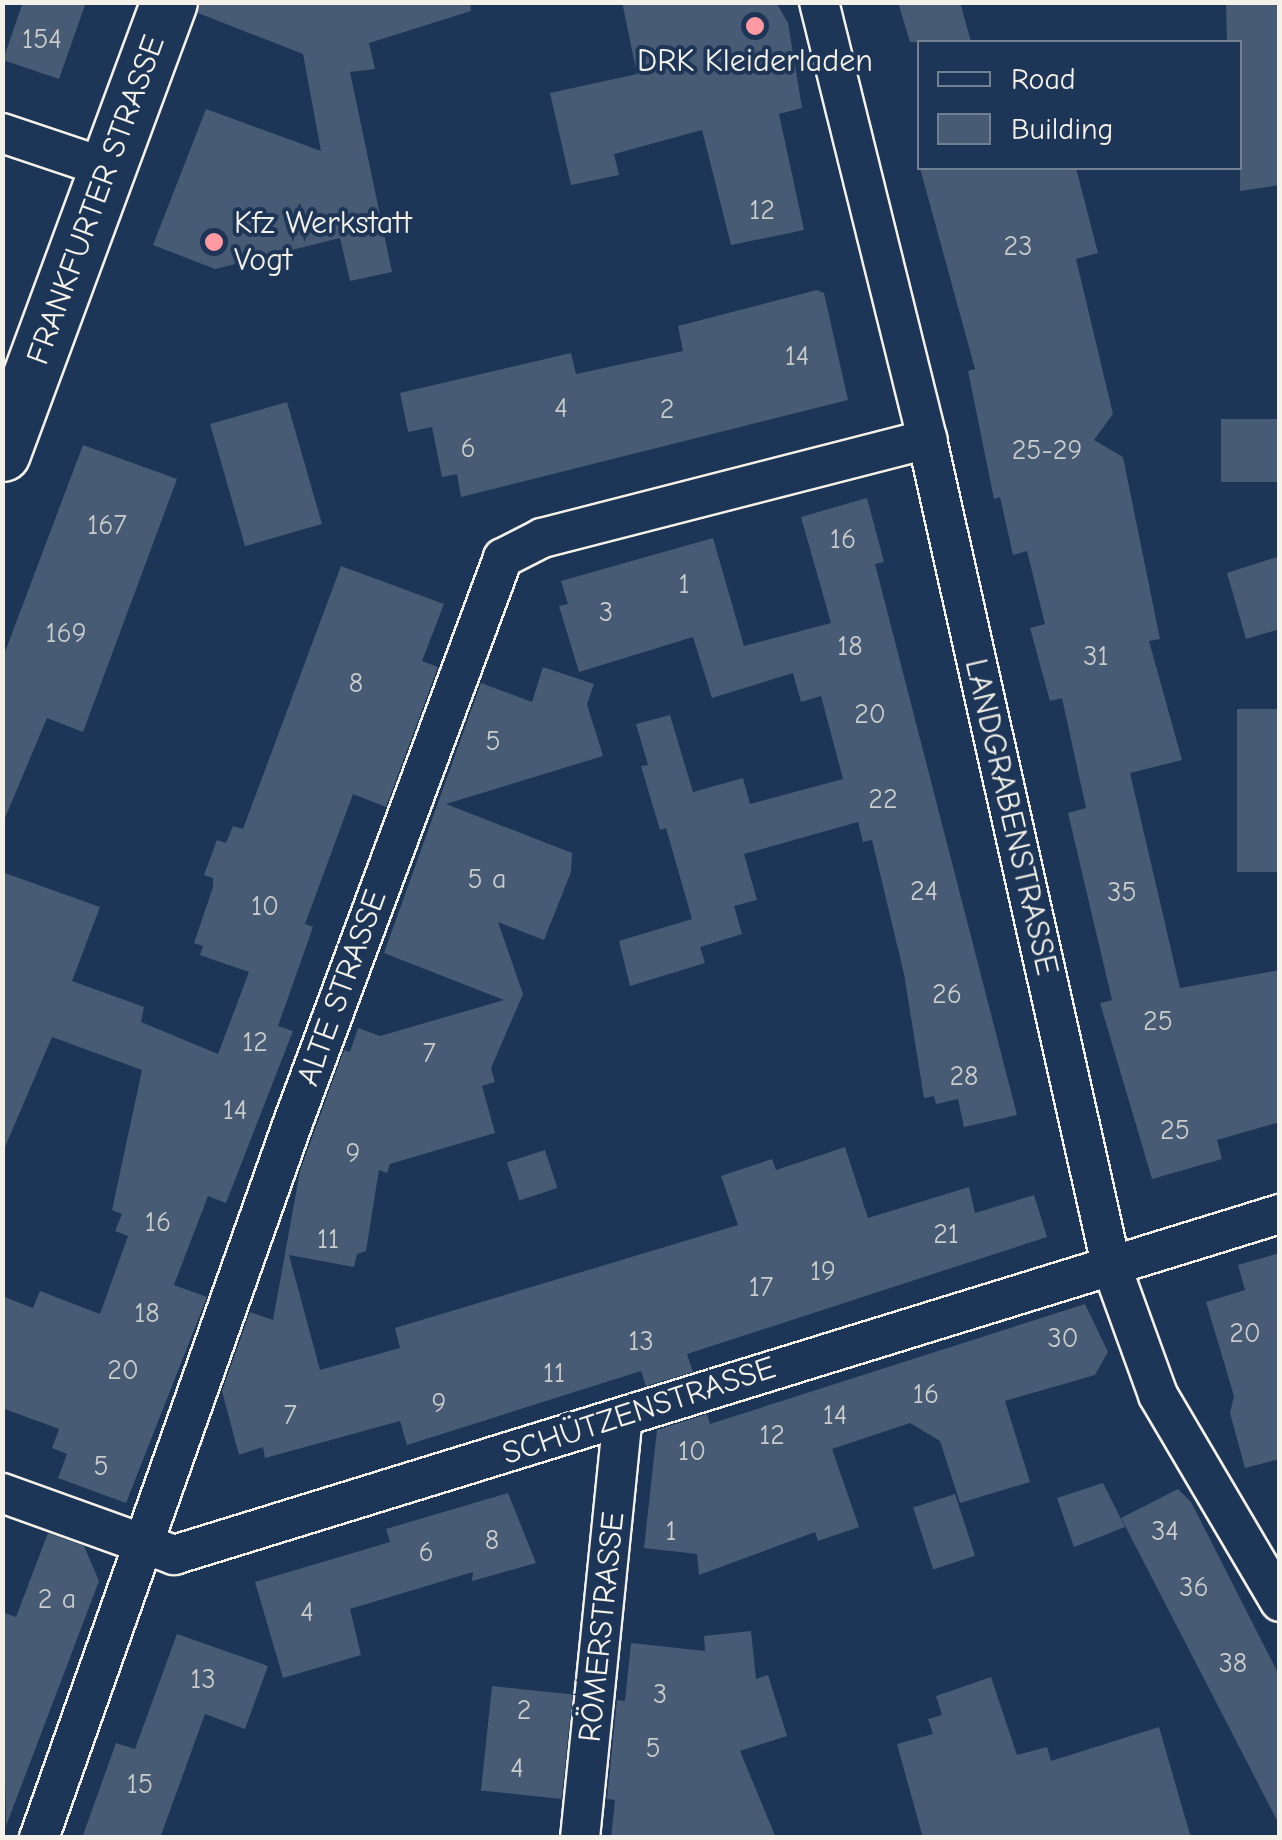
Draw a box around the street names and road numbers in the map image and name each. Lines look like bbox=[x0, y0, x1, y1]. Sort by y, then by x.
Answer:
street label: FRANKFURTER STRASSE bbox=[19, 30, 173, 370]
street label: LANDGRABENSTRASSE bbox=[956, 655, 1066, 979]
street label: ALTE STRASSE bbox=[289, 885, 395, 1091]
street label: SCHÜTZENSTRASSE bbox=[498, 1349, 780, 1473]
street label: RÖMERSTRASSE bbox=[571, 1510, 633, 1744]

